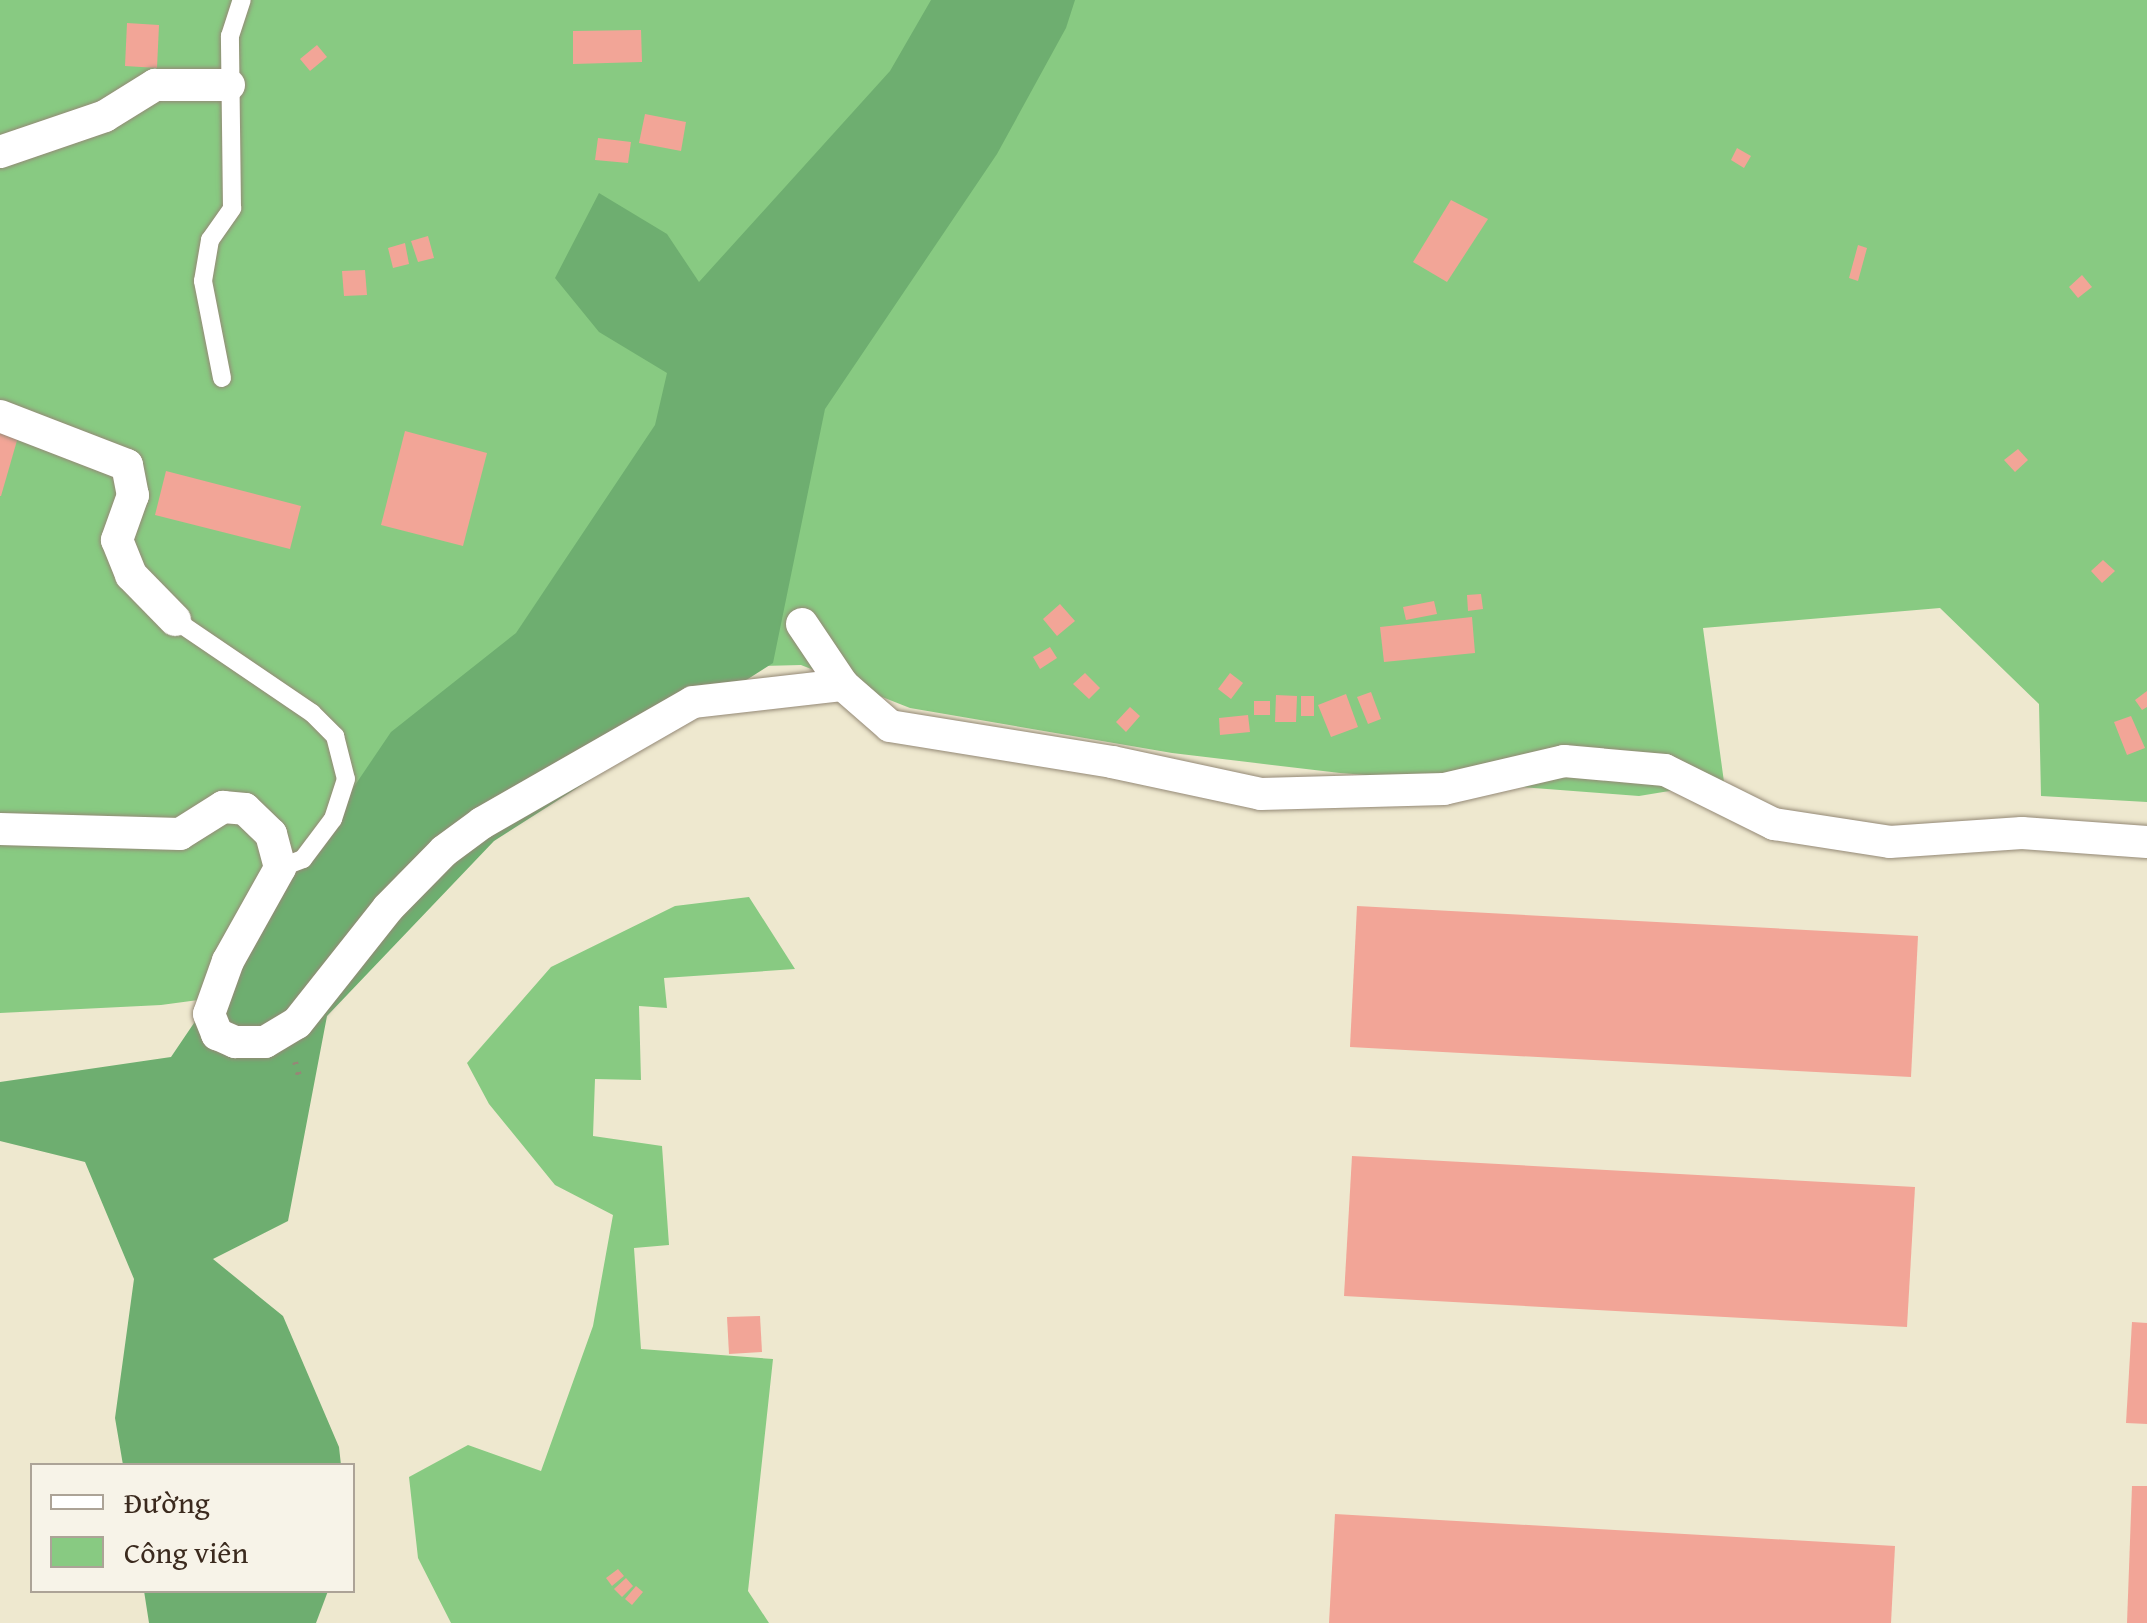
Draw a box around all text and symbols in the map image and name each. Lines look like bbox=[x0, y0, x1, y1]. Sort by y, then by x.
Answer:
legend bbox=[30, 1463, 355, 1593]
text: Đường bbox=[124, 1480, 210, 1524]
text: Công viên bbox=[124, 1530, 248, 1574]

